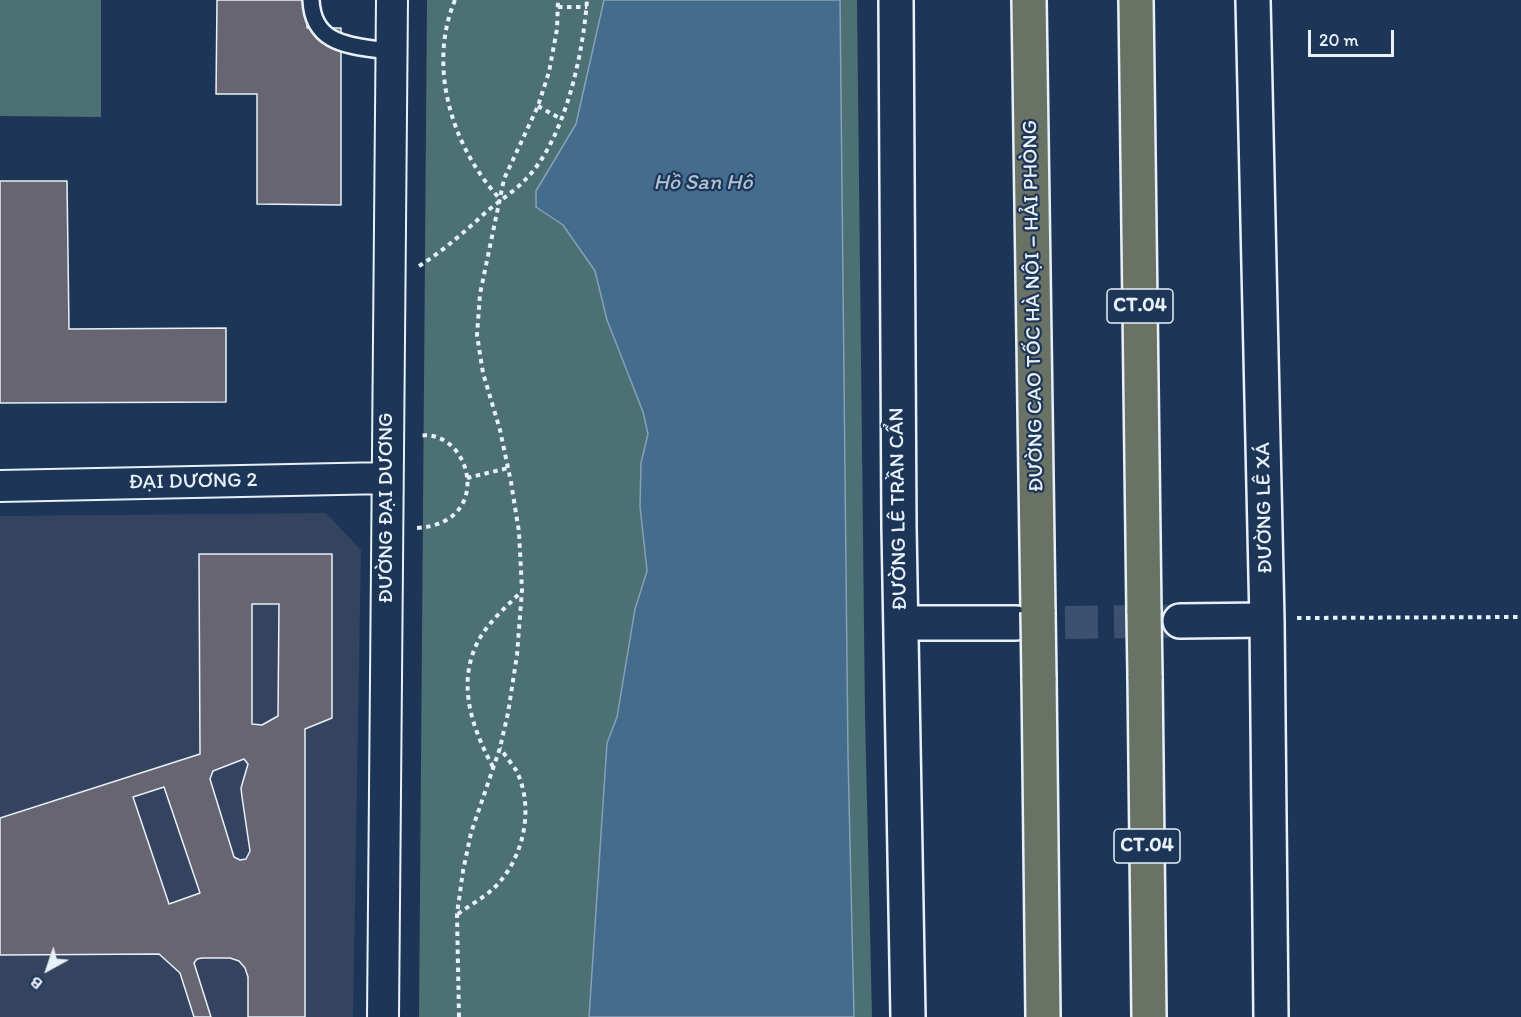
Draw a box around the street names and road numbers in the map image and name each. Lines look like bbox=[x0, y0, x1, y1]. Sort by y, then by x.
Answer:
street label: ĐƯỜNG CAO TỐC HÀ NỘI – HẢI PHÒNG bbox=[1018, 120, 1050, 492]
road number: CT.04 bbox=[1107, 289, 1173, 323]
street label: ĐƯỜNG LÊ TRẦN CẨN bbox=[885, 407, 913, 611]
street label: ĐƯỜNG ĐẠI DƯƠNG bbox=[374, 412, 400, 604]
street label: ĐƯỜNG LÊ XÁ bbox=[1251, 442, 1279, 574]
street label: ĐẠI DƯƠNG 2 bbox=[128, 468, 258, 496]
road number: CT.04 bbox=[1114, 829, 1180, 863]

